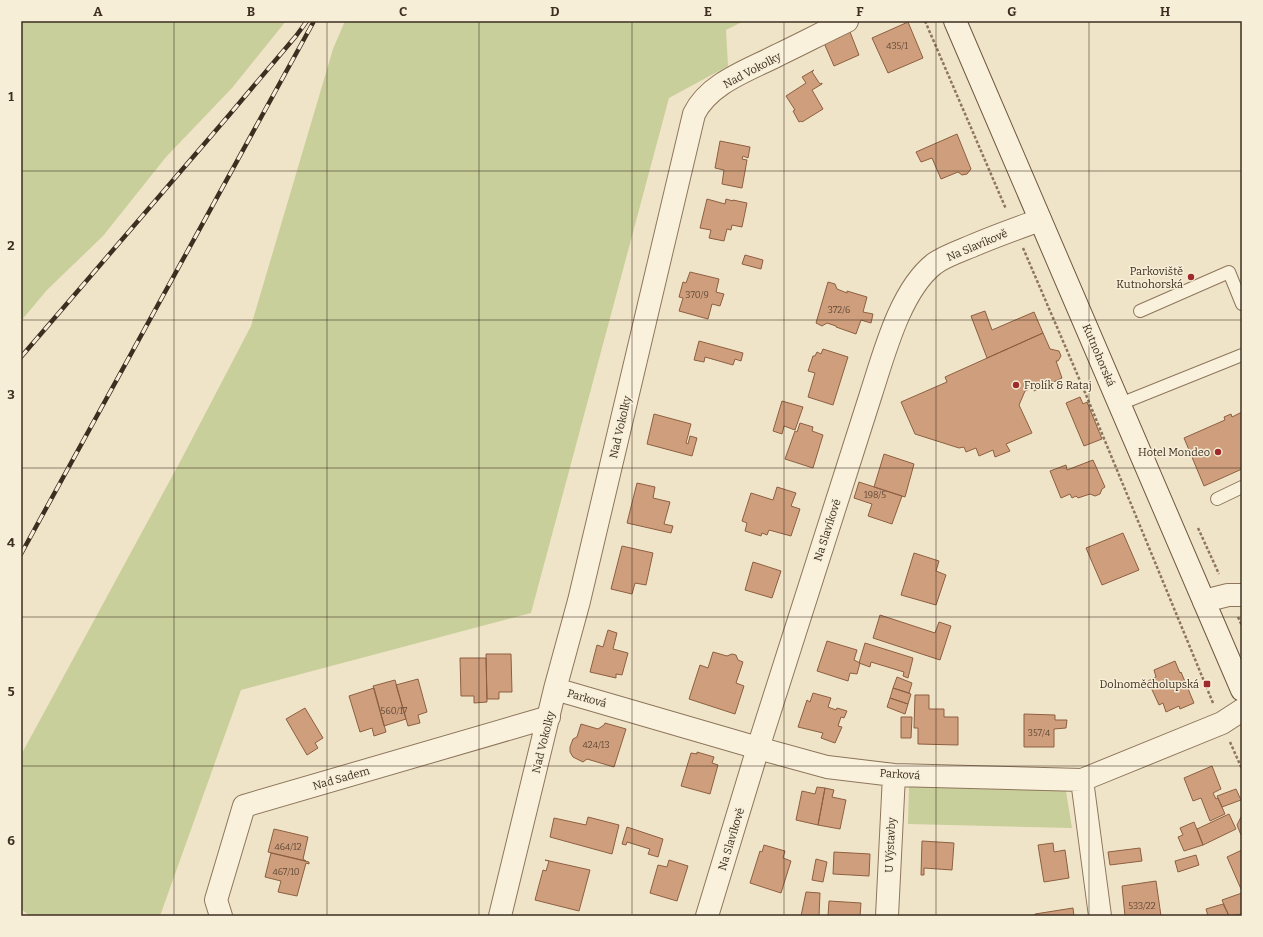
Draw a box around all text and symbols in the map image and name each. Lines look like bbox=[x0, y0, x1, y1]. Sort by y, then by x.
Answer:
text: A bbox=[93, 4, 103, 19]
text: B bbox=[247, 4, 255, 19]
text: C bbox=[399, 4, 407, 19]
text: D bbox=[550, 4, 560, 19]
text: E bbox=[704, 4, 712, 19]
text: F bbox=[856, 4, 864, 19]
text: G bbox=[1007, 4, 1017, 19]
text: H bbox=[1160, 4, 1170, 19]
house number: 435/1 bbox=[886, 41, 908, 51]
street label: Nad Vokolky bbox=[721, 50, 784, 91]
text: 1 bbox=[8, 89, 14, 104]
street label: Na Slavíkově bbox=[945, 227, 1010, 264]
text: 2 bbox=[7, 238, 15, 253]
place label: Parkoviště Kutnohorská bbox=[1116, 265, 1183, 291]
marker: Parkoviště Kutnohorská bbox=[1186, 272, 1196, 282]
house number: 370/9 bbox=[685, 290, 709, 300]
house number: 372/6 bbox=[828, 305, 850, 315]
street label: Kutnohorská bbox=[1080, 322, 1118, 388]
place label: Frolík & Rataj bbox=[1024, 379, 1092, 392]
marker: Frolík & Rataj bbox=[1011, 380, 1021, 390]
text: 3 bbox=[7, 387, 15, 402]
street label: Nad Vokolky bbox=[607, 394, 634, 460]
place label: Hotel Mondeo bbox=[1138, 446, 1210, 459]
marker: Hotel Mondeo bbox=[1213, 447, 1223, 457]
house number: 198/5 bbox=[864, 490, 886, 500]
street label: Na Slavíkově bbox=[811, 497, 844, 563]
text: 4 bbox=[7, 535, 15, 550]
place label: Dolnoměcholupská bbox=[1100, 678, 1199, 691]
marker: Dolnoměcholupská bbox=[1202, 679, 1212, 689]
text: 5 bbox=[7, 684, 15, 699]
street label: Parková bbox=[566, 687, 608, 710]
house number: 560/17 bbox=[381, 706, 408, 716]
street label: Nad Vokolky bbox=[529, 709, 558, 775]
house number: 357/4 bbox=[1028, 728, 1051, 738]
house number: 424/13 bbox=[582, 740, 610, 750]
street label: Nad Sadem bbox=[311, 764, 372, 793]
street label: Parková bbox=[879, 767, 921, 782]
street label: Na Slavíkově bbox=[716, 806, 747, 872]
street label: U Výstavby bbox=[883, 817, 898, 873]
text: 6 bbox=[7, 833, 15, 848]
house number: 464/12 bbox=[274, 842, 302, 852]
house number: 467/10 bbox=[272, 867, 300, 877]
house number: 533/22 bbox=[1128, 901, 1156, 911]

